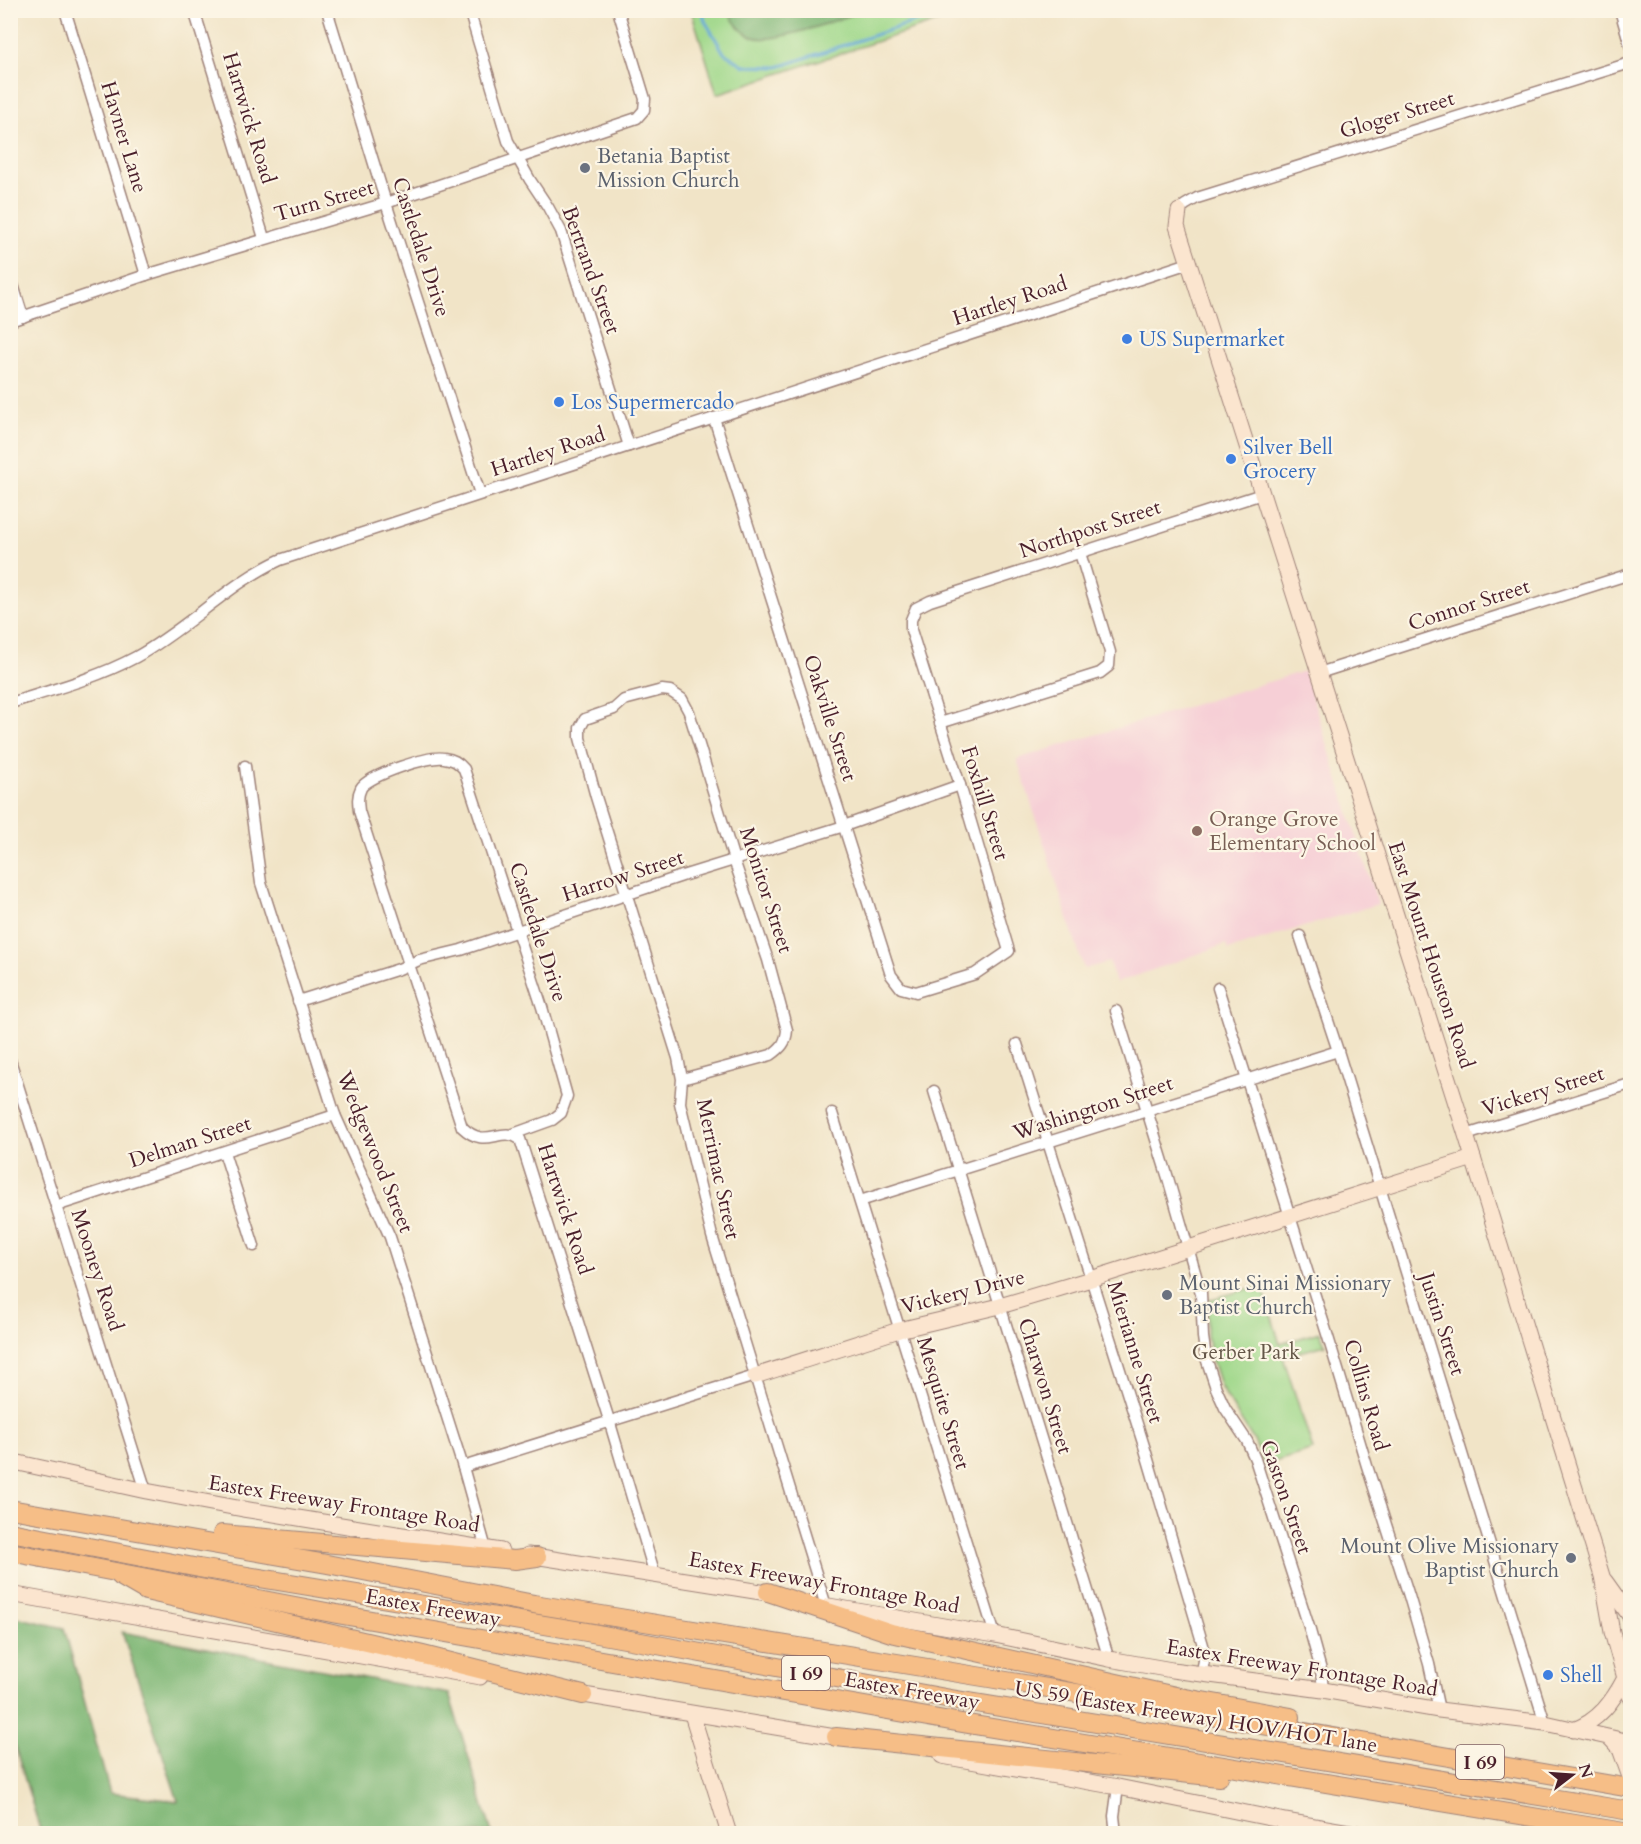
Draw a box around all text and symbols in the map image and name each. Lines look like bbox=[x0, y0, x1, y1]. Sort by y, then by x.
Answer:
street label: Hartwick Road bbox=[215, 49, 283, 187]
street label: Havner Lane bbox=[93, 78, 155, 196]
street label: Gloger Street bbox=[1336, 84, 1458, 146]
place label: Betania Baptist Mission Church bbox=[597, 142, 740, 195]
marker: Betania Baptist Mission Church bbox=[578, 161, 592, 175]
street label: Turn Street bbox=[271, 173, 378, 229]
street label: Castledale Drive bbox=[385, 173, 457, 321]
street label: Bertrand Street bbox=[554, 202, 628, 338]
street label: Hartley Road bbox=[949, 269, 1071, 333]
place label: US Supermarket bbox=[1139, 325, 1285, 354]
marker: US Supermarket bbox=[1120, 332, 1134, 346]
place label: Los Supermercado bbox=[571, 388, 734, 417]
marker: Los Supermercado bbox=[552, 395, 566, 409]
street label: Hartley Road bbox=[487, 420, 609, 484]
place label: Silver Bell Grocery bbox=[1243, 433, 1333, 486]
marker: Silver Bell Grocery bbox=[1224, 452, 1238, 466]
street label: Northpost Street bbox=[1015, 492, 1165, 566]
street label: Connor Street bbox=[1404, 572, 1534, 638]
street label: Oakville Street bbox=[796, 651, 864, 785]
street label: Foxhill Street bbox=[954, 742, 1016, 864]
place label: Orange Grove Elementary School bbox=[1209, 805, 1376, 858]
street label: Monitor Street bbox=[732, 823, 800, 957]
marker: Orange Grove Elementary School bbox=[1190, 824, 1204, 838]
street label: East Mount Houston Road bbox=[1381, 838, 1481, 1072]
street label: Harrow Street bbox=[558, 843, 688, 909]
street label: Castledale Drive bbox=[502, 858, 574, 1006]
street label: Vickery Street bbox=[1478, 1059, 1608, 1123]
street label: Wedgewood Street bbox=[329, 1066, 421, 1238]
street label: Washington Street bbox=[1008, 1068, 1177, 1148]
street label: Merrimac Street bbox=[689, 1096, 747, 1242]
street label: Delman Street bbox=[125, 1108, 255, 1175]
street label: Hartwick Road bbox=[530, 1140, 600, 1278]
street label: Mooney Road bbox=[64, 1205, 130, 1335]
street label: Vickery Drive bbox=[898, 1263, 1028, 1321]
street label: Justin Street bbox=[1411, 1266, 1472, 1379]
place label: Mount Sinai Missionary Baptist Church bbox=[1179, 1269, 1392, 1322]
street label: Mierianne Street bbox=[1100, 1277, 1171, 1427]
marker: Mount Sinai Missionary Baptist Church bbox=[1160, 1288, 1174, 1302]
street label: Charwon Street bbox=[1011, 1315, 1080, 1458]
street label: Mesquite Street bbox=[909, 1333, 977, 1473]
street label: Collins Road bbox=[1336, 1336, 1396, 1454]
park label: Gerber Park bbox=[1192, 1338, 1301, 1367]
street label: Gaston Street bbox=[1253, 1436, 1319, 1558]
street label: Eastex Freeway Frontage Road bbox=[206, 1468, 482, 1540]
place label: Mount Olive Missionary Baptist Church bbox=[1340, 1532, 1559, 1585]
street label: Eastex Freeway Frontage Road bbox=[686, 1545, 962, 1621]
marker: Mount Olive Missionary Baptist Church bbox=[1564, 1551, 1578, 1565]
street label: Eastex Freeway bbox=[363, 1582, 503, 1634]
street label: Eastex Freeway Frontage Road bbox=[1164, 1632, 1440, 1704]
road number: I 69 bbox=[782, 1656, 830, 1690]
place label: Shell bbox=[1560, 1661, 1602, 1690]
street label: Eastex Freeway bbox=[842, 1665, 982, 1717]
marker: Shell bbox=[1541, 1668, 1555, 1682]
street label: US 59 (Eastex Freeway) HOV/HOT lane bbox=[1012, 1674, 1380, 1760]
road number: I 69 bbox=[1456, 1745, 1504, 1779]
north arrow bbox=[1542, 1745, 1602, 1805]
text: N bbox=[1573, 1761, 1598, 1781]

